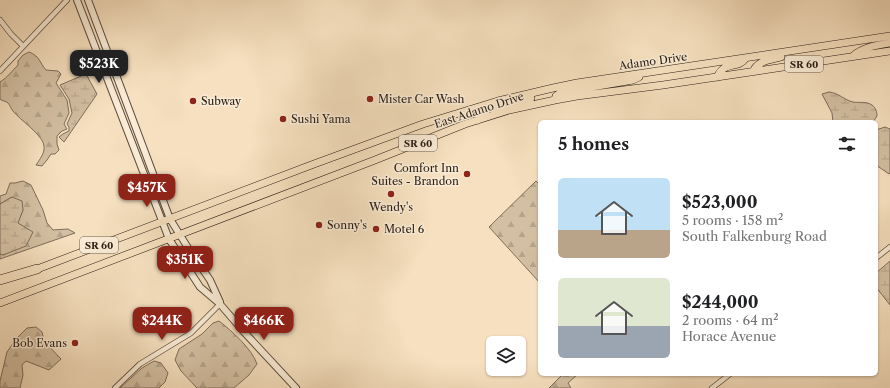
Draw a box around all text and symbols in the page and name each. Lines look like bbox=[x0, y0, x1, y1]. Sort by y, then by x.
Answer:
street label: Adamo Drive bbox=[617, 49, 688, 73]
pin: $523K bbox=[71, 50, 127, 84]
text: $523K bbox=[79, 55, 119, 71]
road number: SR 60 bbox=[785, 56, 823, 72]
street label: East Adamo Drive bbox=[432, 89, 526, 131]
place label: Mister Car Wash bbox=[378, 92, 464, 106]
place label: Subway bbox=[201, 94, 242, 108]
marker: Mister Car Wash bbox=[365, 94, 375, 104]
marker: Subway bbox=[188, 96, 198, 106]
place label: Sushi Yama bbox=[291, 112, 351, 126]
marker: Sushi Yama bbox=[278, 114, 288, 124]
icon: filters bbox=[836, 133, 858, 155]
text: 5 homes bbox=[558, 134, 629, 154]
road number: SR 60 bbox=[399, 135, 437, 151]
place label: Comfort Inn Suites - Brandon bbox=[371, 161, 459, 188]
marker: Comfort Inn Suites - Brandon bbox=[462, 169, 472, 179]
pin: $457K bbox=[119, 174, 175, 208]
text: $457K bbox=[127, 179, 167, 195]
marker: Wendy's bbox=[386, 189, 396, 199]
text: $523,000 bbox=[682, 192, 757, 212]
icon: home bbox=[590, 194, 638, 242]
place label: Wendy's bbox=[368, 200, 413, 214]
text: 5 rooms · 158 m² bbox=[682, 212, 783, 228]
place label: Sonny's bbox=[327, 218, 367, 232]
marker: Sonny's bbox=[314, 220, 324, 230]
place label: Motel 6 bbox=[384, 222, 425, 236]
marker: Motel 6 bbox=[371, 224, 381, 234]
text: South Falkenburg Road bbox=[682, 228, 827, 244]
road number: SR 60 bbox=[80, 237, 118, 253]
pin: $351K bbox=[157, 246, 213, 280]
text: $351K bbox=[166, 251, 204, 267]
text: $244,000 bbox=[682, 292, 759, 312]
icon: home bbox=[590, 294, 638, 342]
pin: $244K bbox=[134, 307, 190, 341]
pin: $466K bbox=[236, 307, 292, 341]
text: $244K bbox=[142, 312, 182, 328]
text: $466K bbox=[244, 312, 284, 328]
text: 2 rooms · 64 m² bbox=[682, 312, 779, 328]
text: Horace Avenue bbox=[682, 328, 776, 344]
place label: Bob Evans bbox=[12, 336, 67, 350]
map controls bbox=[486, 336, 526, 376]
button: layers bbox=[486, 336, 526, 376]
marker: Bob Evans bbox=[70, 338, 80, 348]

